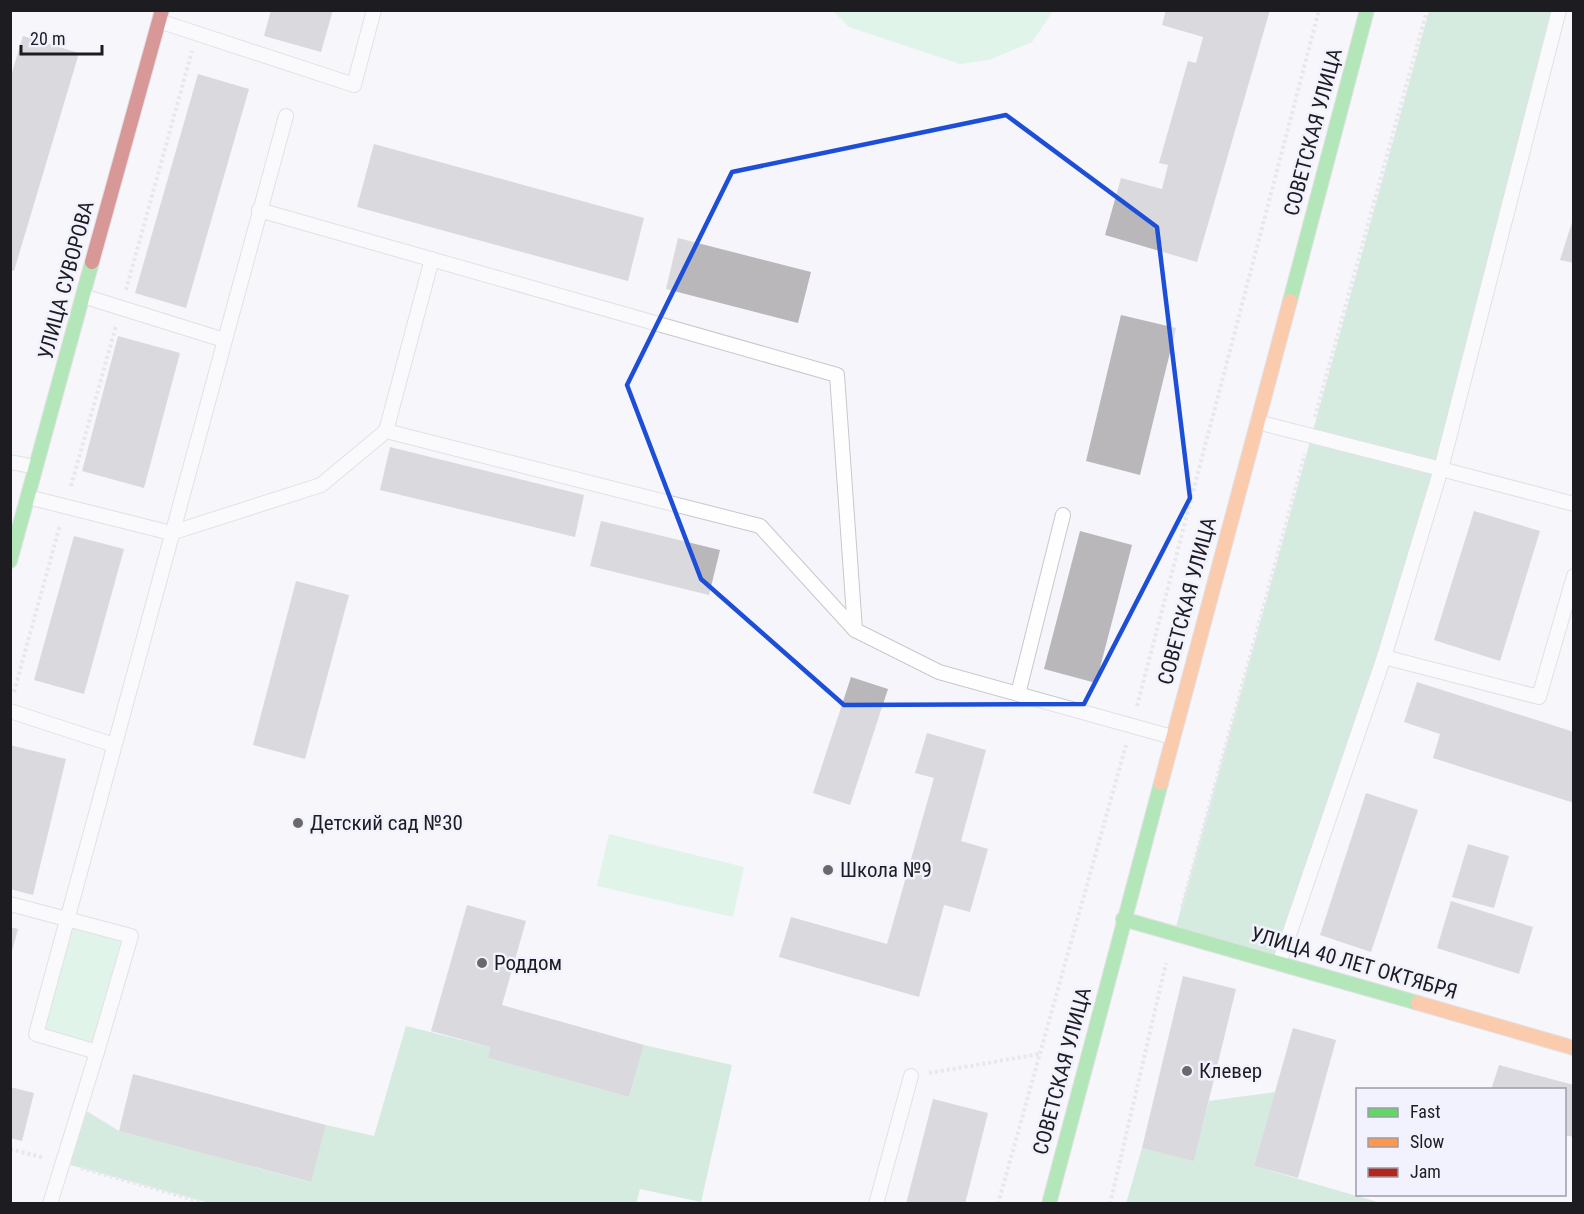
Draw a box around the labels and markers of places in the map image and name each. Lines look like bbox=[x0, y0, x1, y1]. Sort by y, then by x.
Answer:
place label: Детский сад №30 bbox=[310, 811, 463, 835]
marker: Детский сад №30 bbox=[291, 816, 305, 830]
place label: Школа №9 bbox=[840, 858, 932, 882]
marker: Школа №9 bbox=[821, 863, 835, 877]
place label: Роддом bbox=[494, 951, 562, 975]
marker: Роддом bbox=[475, 956, 489, 970]
place label: Клевер bbox=[1199, 1059, 1262, 1083]
marker: Клевер bbox=[1180, 1064, 1194, 1078]

